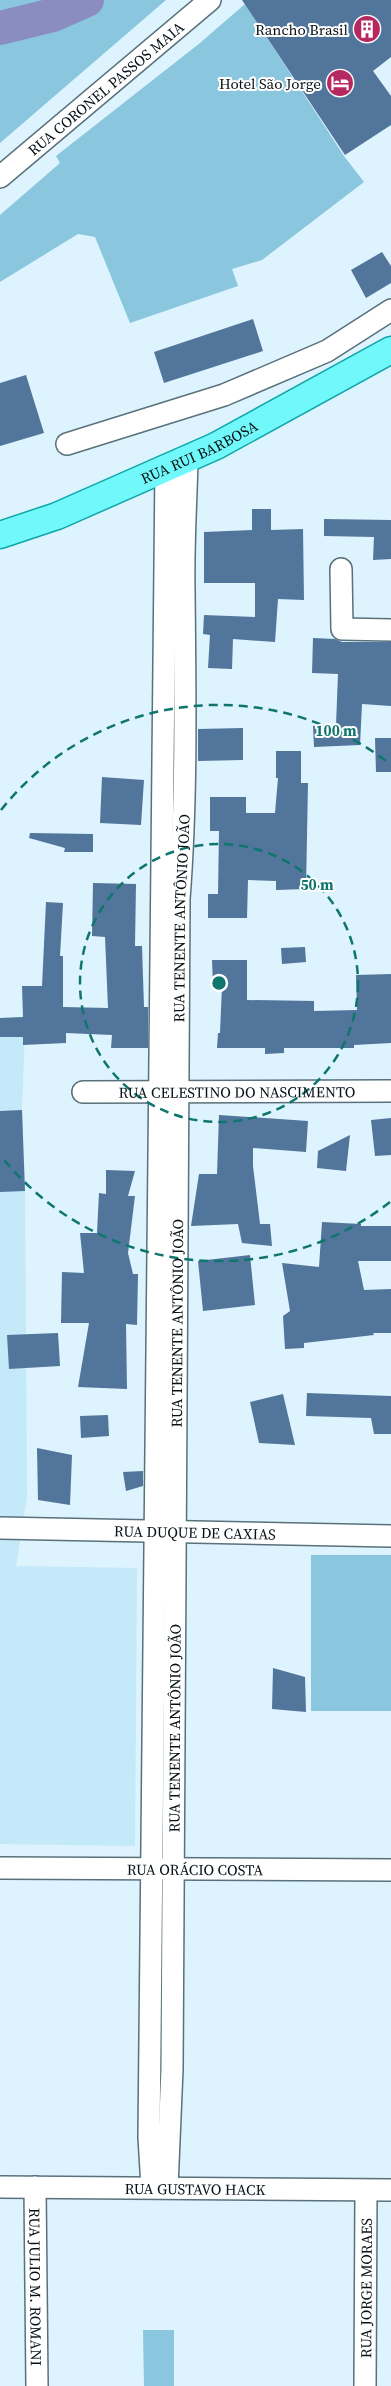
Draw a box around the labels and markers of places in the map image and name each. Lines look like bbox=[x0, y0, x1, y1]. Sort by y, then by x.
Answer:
building icon: Rancho Brasil bbox=[352, 14, 382, 44]
place label: Rancho Brasil bbox=[255, 19, 349, 40]
hotel icon: Hotel São Jorge bbox=[325, 68, 355, 98]
place label: Hotel São Jorge bbox=[219, 73, 321, 94]
centre of rings bbox=[210, 974, 228, 992]

